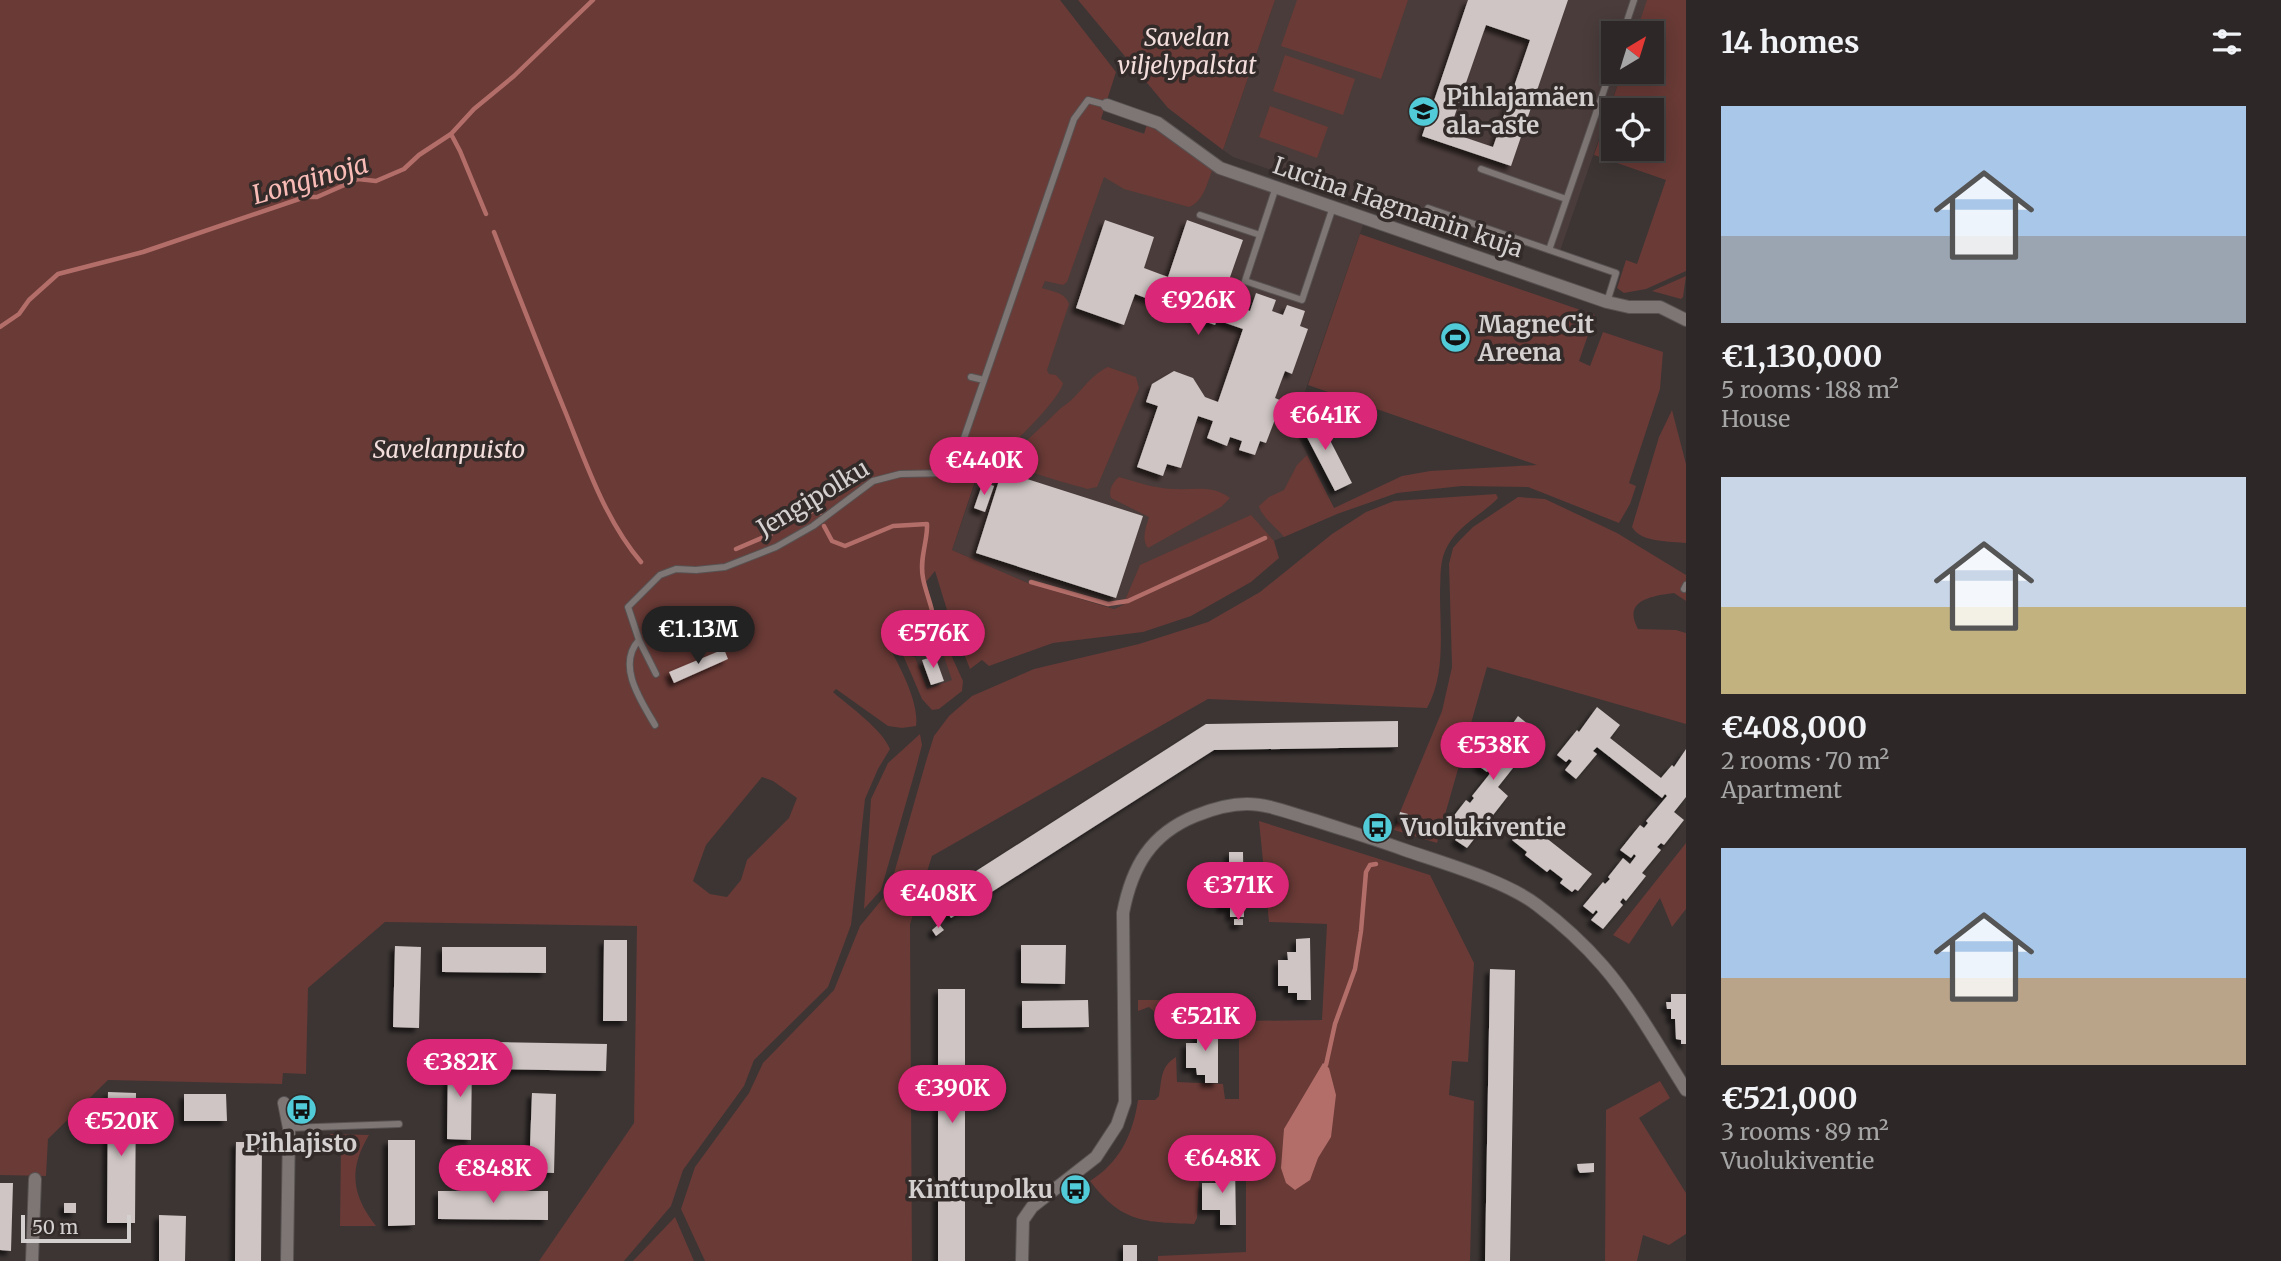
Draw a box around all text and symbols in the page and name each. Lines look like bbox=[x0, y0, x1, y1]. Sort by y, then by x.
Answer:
north arrow bbox=[1601, 21, 1664, 84]
map controls bbox=[1601, 21, 1664, 161]
park label: Savelan viljelypalstat bbox=[1117, 22, 1257, 81]
text: 14 homes bbox=[1721, 23, 1859, 61]
icon: filters bbox=[2208, 23, 2246, 61]
place label: Pihlajamäen ala-aste bbox=[1446, 82, 1595, 141]
school or university icon: Pihlajamäen ala-aste bbox=[1406, 94, 1440, 128]
button: locate bbox=[1601, 98, 1664, 161]
water label: Longinoja bbox=[248, 147, 372, 211]
street label: Lucina Hagmanin kuja bbox=[1269, 150, 1527, 264]
icon: home bbox=[1921, 152, 2047, 278]
pin: €926K bbox=[1149, 278, 1247, 337]
text: €926K bbox=[1161, 285, 1235, 314]
place label: MagneCit Areena bbox=[1477, 309, 1594, 368]
sports icon: MagneCit Areena bbox=[1438, 321, 1472, 355]
text: €1,130,000 bbox=[1721, 337, 1882, 375]
text: 5 rooms · 188 m² bbox=[1721, 375, 1899, 404]
pin: €641K bbox=[1276, 392, 1374, 452]
text: €641K bbox=[1289, 400, 1361, 429]
text: House bbox=[1721, 404, 1790, 433]
park label: Savelanpuisto bbox=[373, 434, 525, 465]
pin: €440K bbox=[935, 438, 1033, 497]
text: €440K bbox=[945, 445, 1023, 474]
street label: Jengipolku bbox=[750, 452, 875, 544]
icon: home bbox=[1921, 523, 2047, 649]
pin: €1.13M bbox=[641, 606, 755, 666]
pin: €576K bbox=[884, 610, 982, 670]
text: €1.13M bbox=[658, 614, 738, 643]
text: €576K bbox=[897, 618, 969, 647]
text: €408,000 bbox=[1721, 708, 1867, 746]
pin: €538K bbox=[1444, 722, 1542, 782]
text: €538K bbox=[1456, 730, 1530, 759]
text: 2 rooms · 70 m² bbox=[1721, 746, 1889, 775]
text: Apartment bbox=[1721, 775, 1842, 804]
bus stop icon: Vuolukiventie bbox=[1361, 810, 1395, 844]
place label: Vuolukiventie bbox=[1400, 812, 1566, 843]
pin: €371K bbox=[1189, 862, 1287, 922]
pin: €408K bbox=[889, 870, 987, 930]
text: €371K bbox=[1203, 870, 1273, 899]
text: €408K bbox=[900, 878, 977, 907]
icon: home bbox=[1921, 894, 2047, 1020]
pin: €521K bbox=[1156, 993, 1254, 1053]
text: €521K bbox=[1170, 1001, 1240, 1030]
pin: €382K bbox=[411, 1040, 509, 1099]
text: €382K bbox=[423, 1047, 497, 1076]
pin: €390K bbox=[903, 1066, 1001, 1125]
text: €390K bbox=[914, 1073, 990, 1102]
text: €521,000 bbox=[1721, 1079, 1858, 1117]
bus stop icon: Pihlajisto bbox=[284, 1092, 318, 1126]
pin: €520K bbox=[72, 1098, 170, 1158]
text: €520K bbox=[84, 1106, 158, 1135]
text: 3 rooms · 89 m² bbox=[1721, 1117, 1889, 1146]
place label: Pihlajisto bbox=[245, 1128, 357, 1159]
pin: €648K bbox=[1173, 1136, 1271, 1195]
text: €648K bbox=[1184, 1143, 1260, 1172]
pin: €848K bbox=[444, 1146, 542, 1205]
text: Vuolukiventie bbox=[1721, 1146, 1874, 1175]
text: €848K bbox=[455, 1153, 531, 1182]
bus stop icon: Kinttupolku bbox=[1059, 1172, 1093, 1206]
place label: Kinttupolku bbox=[908, 1174, 1053, 1205]
scale bar bbox=[21, 1212, 131, 1244]
text: 50 m bbox=[32, 1215, 78, 1239]

